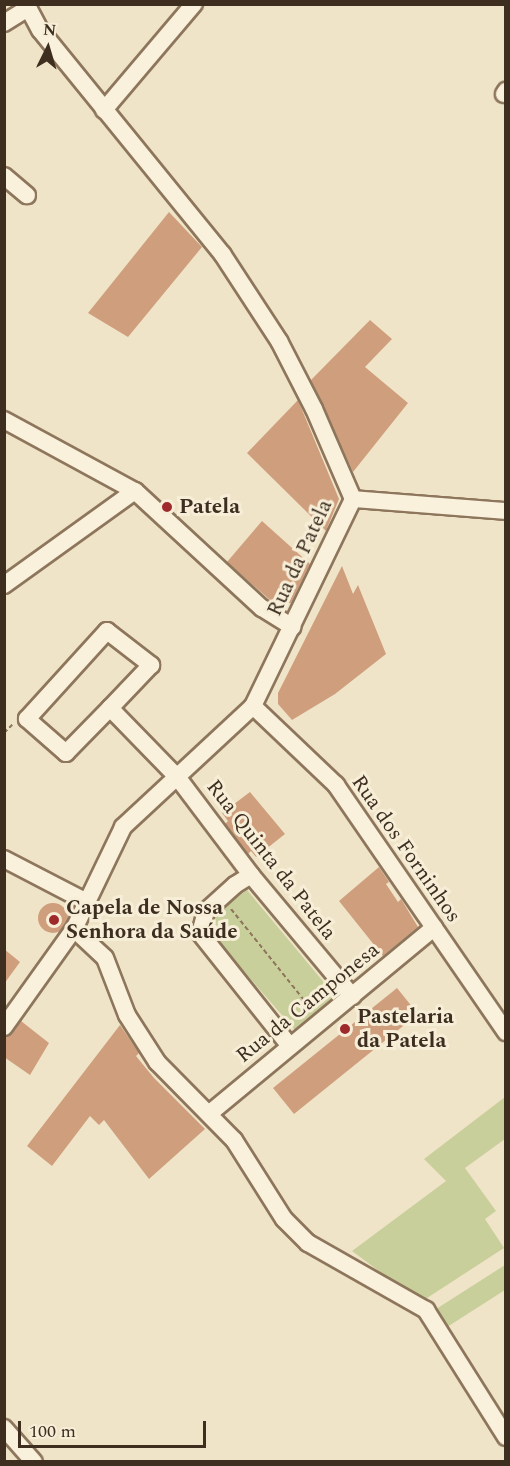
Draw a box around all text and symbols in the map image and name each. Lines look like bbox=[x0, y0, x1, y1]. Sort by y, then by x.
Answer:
north arrow bbox=[18, 18, 78, 78]
text: N bbox=[42, 18, 57, 43]
place label: Patela bbox=[179, 494, 240, 520]
street label: Rua da Patela bbox=[262, 496, 338, 620]
marker: Patela bbox=[160, 500, 174, 514]
street label: Rua dos Forninhos bbox=[346, 770, 466, 928]
street label: Rua Quinta da Patela bbox=[201, 775, 341, 945]
place label: Capela de Nossa Senhora da Saúde bbox=[66, 895, 238, 945]
marker: Capela de Nossa Senhora da Saúde bbox=[47, 913, 61, 927]
street label: Rua da Camponesa bbox=[231, 937, 385, 1069]
place label: Pastelaria da Patela bbox=[357, 1004, 454, 1054]
marker: Pastelaria da Patela bbox=[338, 1022, 352, 1036]
scale bar bbox=[21, 1409, 208, 1447]
text: 100 m bbox=[29, 1418, 76, 1445]

